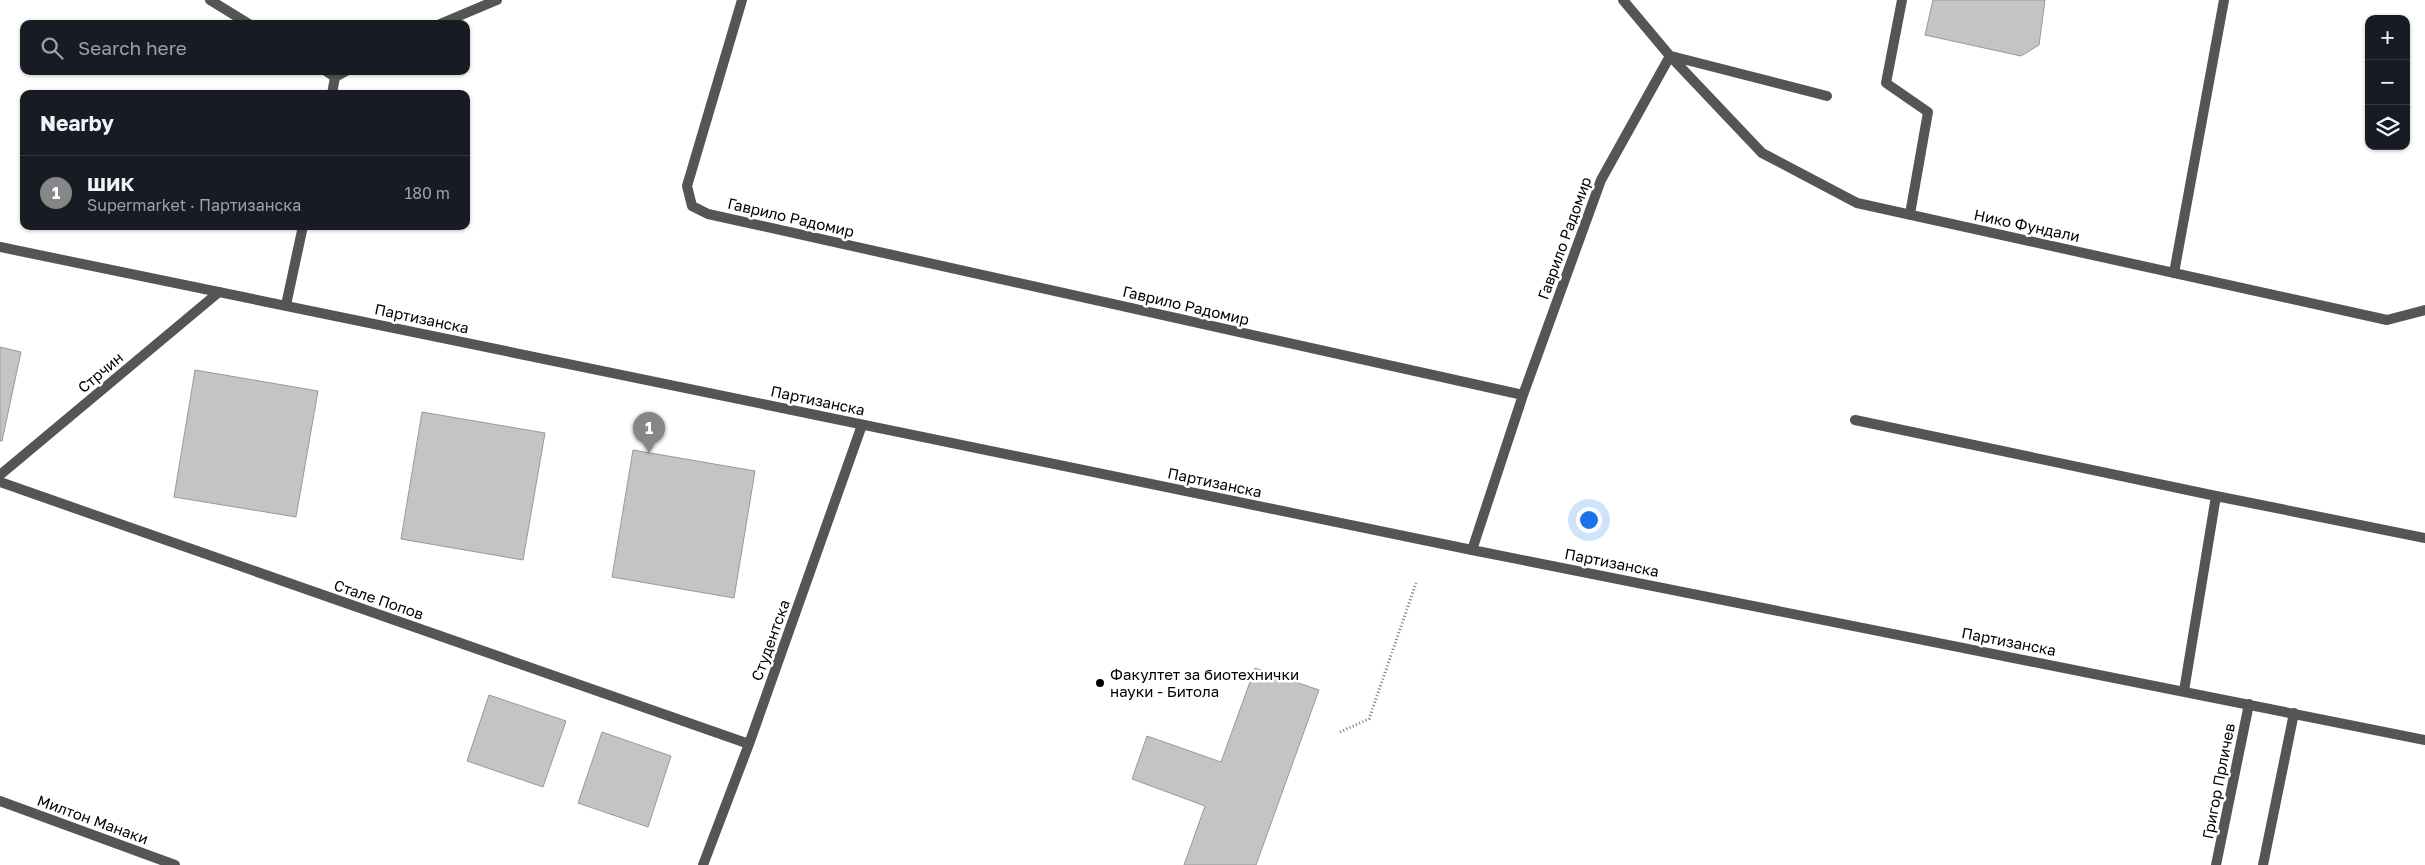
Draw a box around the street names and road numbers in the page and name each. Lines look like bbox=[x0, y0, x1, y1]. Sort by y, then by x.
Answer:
street label: Гаврило Радомир bbox=[1533, 174, 1595, 302]
street label: Гаврило Радомир bbox=[726, 194, 856, 240]
street label: Нико Фундали bbox=[1972, 205, 2082, 245]
street label: Гаврило Радомир bbox=[1121, 282, 1251, 328]
street label: Партизанска bbox=[373, 299, 471, 337]
street label: Стрчин bbox=[74, 348, 126, 396]
street label: Партизанска bbox=[769, 381, 867, 419]
street label: Партизанска bbox=[1166, 463, 1264, 501]
street label: Партизанска bbox=[1563, 544, 1661, 580]
street label: Стале Попов bbox=[332, 575, 426, 623]
street label: Студентска bbox=[747, 597, 793, 683]
street label: Партизанска bbox=[1960, 623, 2058, 659]
street label: Григор Прличев bbox=[2198, 722, 2238, 840]
street label: Милтон Манаки bbox=[35, 791, 151, 847]

